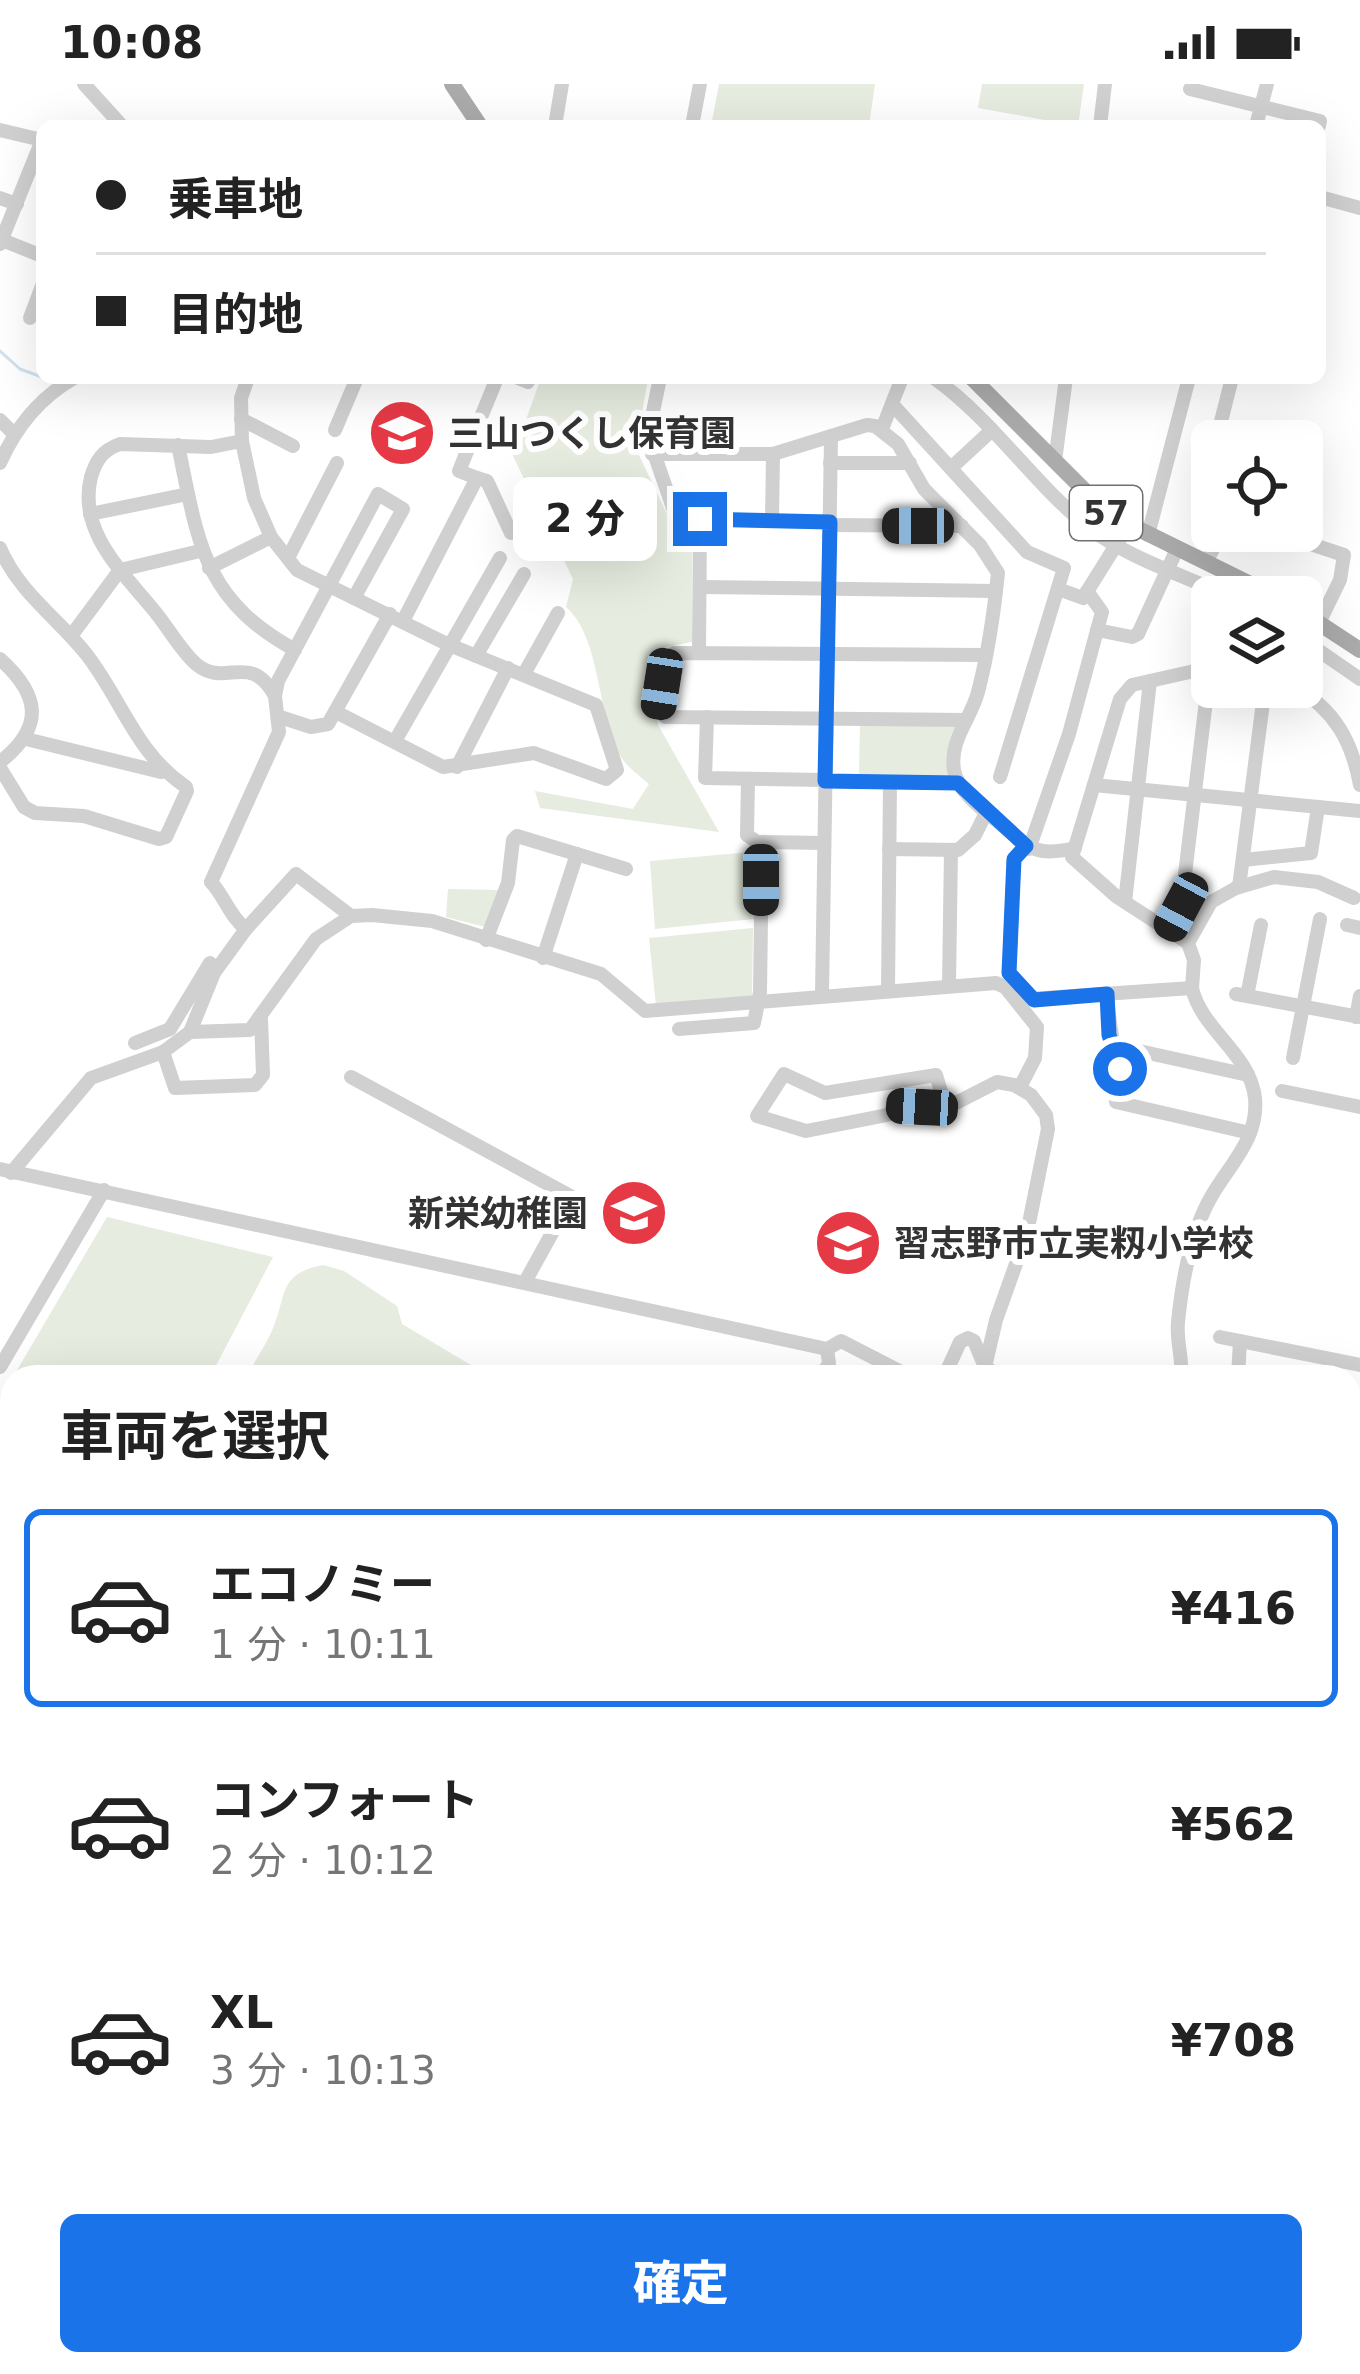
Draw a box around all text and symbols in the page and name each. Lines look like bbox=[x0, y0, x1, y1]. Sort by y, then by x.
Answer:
text: 10:08 bbox=[60, 16, 203, 69]
text: 乗車地 bbox=[168, 173, 303, 226]
text: 目的地 bbox=[168, 288, 303, 341]
school or university icon: 三山つくし保育園 bbox=[367, 398, 437, 468]
place label: 三山つくし保育園 bbox=[448, 413, 736, 454]
map controls bbox=[1191, 420, 1323, 708]
button: locate bbox=[1191, 420, 1323, 552]
callout: 2 分 bbox=[514, 477, 658, 561]
road number: 57 bbox=[1070, 486, 1142, 540]
route end bbox=[673, 492, 727, 546]
text: 2 分 bbox=[545, 496, 625, 541]
car bbox=[882, 508, 954, 544]
button: layers bbox=[1191, 576, 1323, 708]
car bbox=[639, 646, 685, 722]
car bbox=[743, 844, 779, 916]
car bbox=[1148, 867, 1214, 947]
route start bbox=[1093, 1042, 1147, 1096]
car bbox=[885, 1087, 959, 1127]
school or university icon: 新栄幼稚園 bbox=[599, 1178, 669, 1248]
place label: 新栄幼稚園 bbox=[408, 1193, 588, 1234]
school or university icon: 習志野市立実籾小学校 bbox=[813, 1208, 883, 1278]
place label: 習志野市立実籾小学校 bbox=[894, 1223, 1254, 1264]
text: 車両を選択 bbox=[60, 1405, 330, 1468]
icon: car bbox=[66, 1554, 174, 1662]
text: エコノミー bbox=[210, 1558, 435, 1611]
text: ¥416 bbox=[1171, 1582, 1296, 1635]
text: 1 分 · 10:11 bbox=[210, 1622, 436, 1667]
icon: car bbox=[66, 1770, 174, 1878]
text: コンフォート bbox=[210, 1774, 479, 1827]
text: ¥562 bbox=[1171, 1798, 1296, 1851]
text: 2 分 · 10:12 bbox=[210, 1838, 436, 1883]
icon: car bbox=[66, 1986, 174, 2094]
text: XL bbox=[210, 1986, 273, 2039]
text: ¥708 bbox=[1171, 2014, 1296, 2067]
text: 3 分 · 10:13 bbox=[210, 2048, 436, 2093]
button: 確定 bbox=[60, 2214, 1302, 2352]

